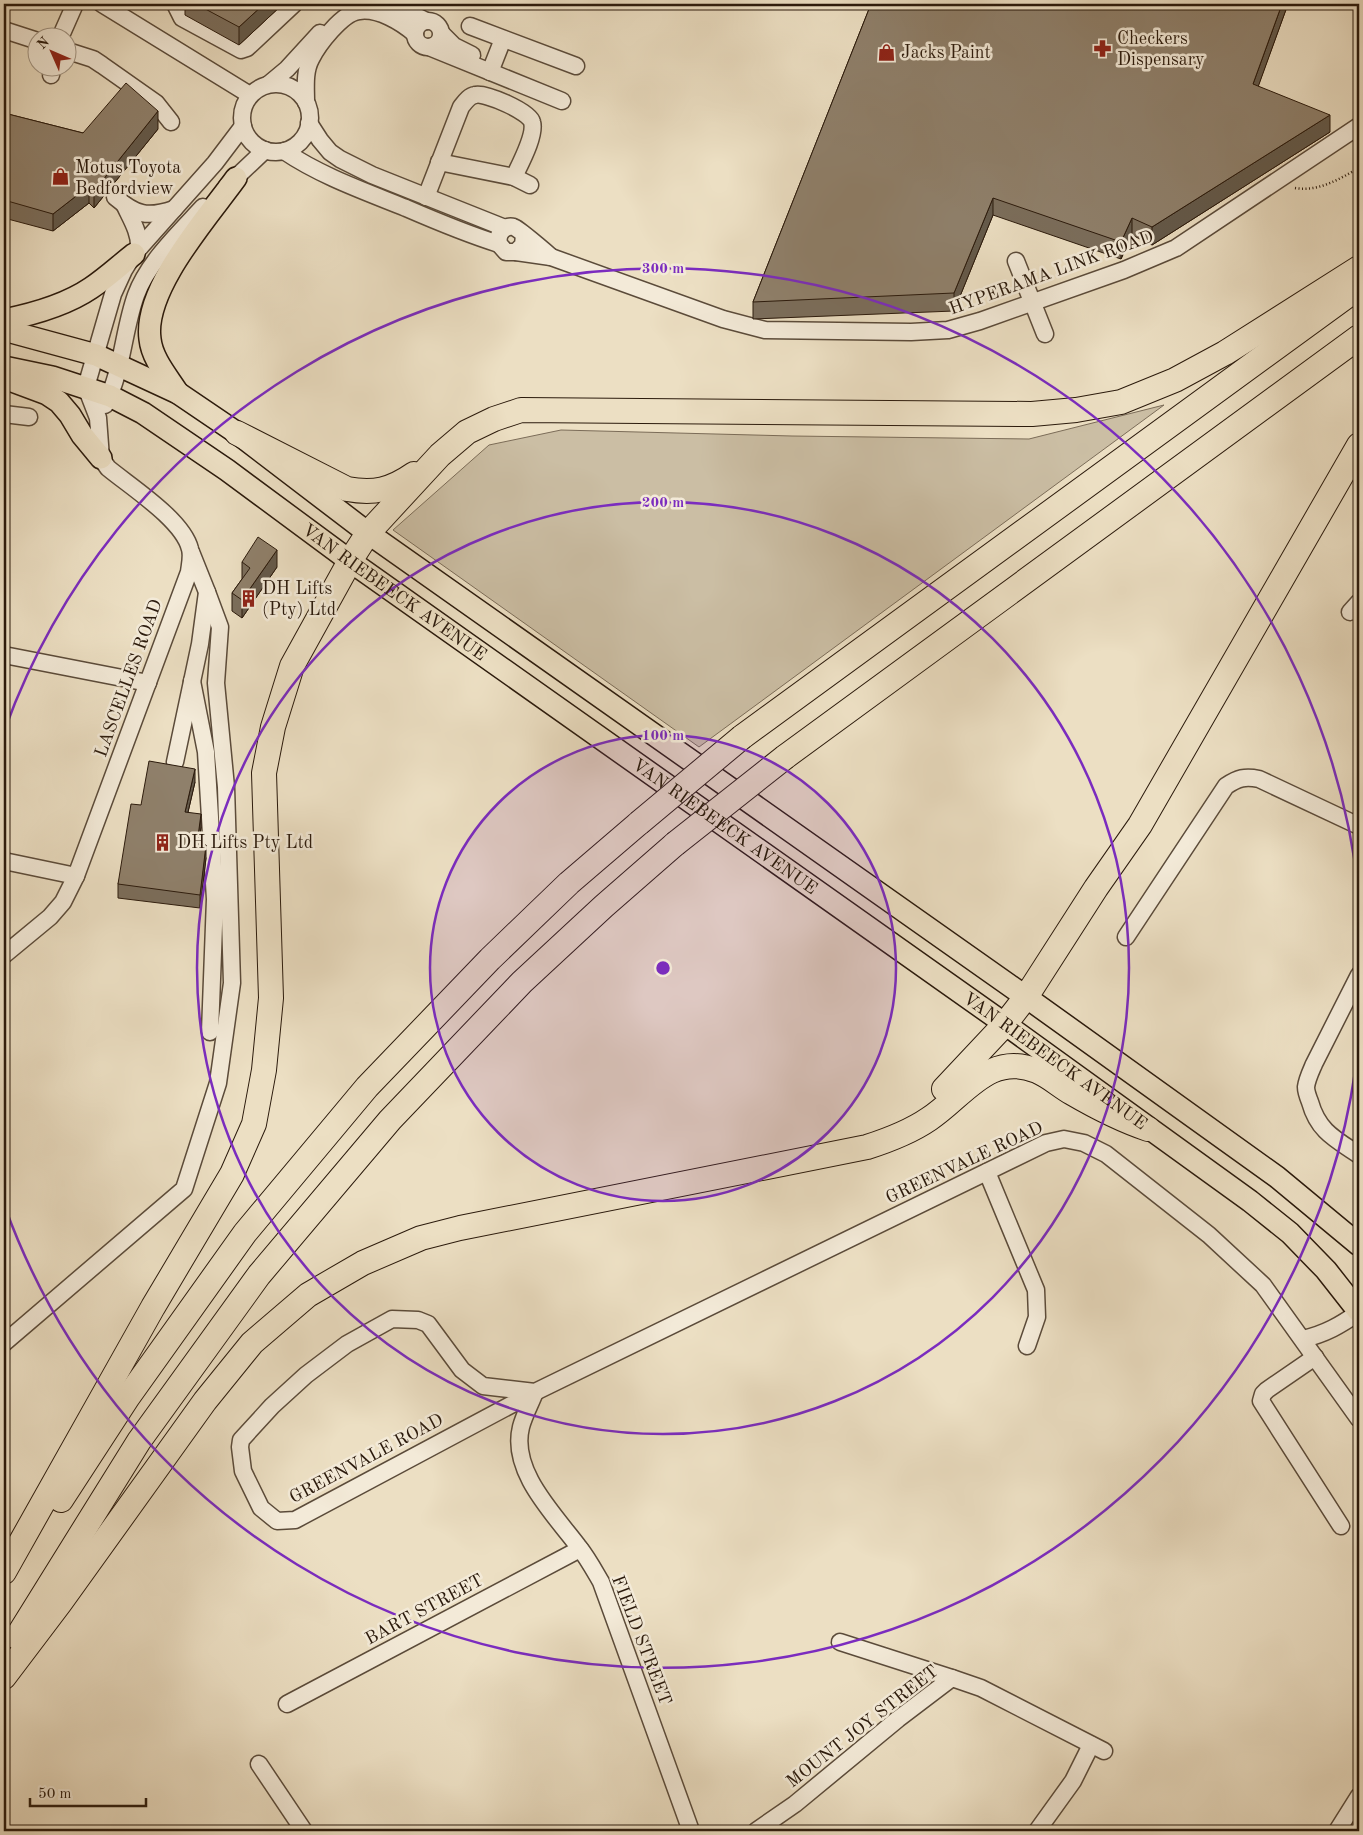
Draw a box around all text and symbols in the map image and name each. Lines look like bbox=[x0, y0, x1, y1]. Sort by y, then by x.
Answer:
north arrow bbox=[28, 28, 78, 78]
place label: Checkers Dispensary bbox=[1117, 30, 1205, 69]
text: N bbox=[35, 35, 52, 52]
pharmacy icon: Checkers Dispensary bbox=[1093, 38, 1113, 58]
shop icon: Jacks Paint bbox=[877, 42, 897, 62]
place label: Jacks Paint bbox=[901, 44, 991, 62]
place label: Motus Toyota Bedfordview bbox=[75, 159, 181, 198]
shop icon: Motus Toyota Bedfordview bbox=[51, 167, 71, 187]
street label: HYPERAMA LINK ROAD bbox=[947, 227, 1156, 318]
text: 300 m bbox=[642, 262, 684, 277]
text: 200 m bbox=[642, 496, 684, 511]
street label: VAN RIEBEECK AVENUE bbox=[299, 521, 490, 665]
place label: DH Lifts (Pty) Ltd bbox=[262, 580, 336, 619]
building icon: DH Lifts (Pty) Ltd bbox=[238, 588, 258, 608]
street label: LASCELLES ROAD bbox=[92, 597, 166, 760]
text: 100 m bbox=[642, 729, 684, 744]
street label: VAN RIEBEECK AVENUE bbox=[629, 756, 820, 898]
building icon: DH Lifts Pty Ltd bbox=[153, 832, 173, 852]
place label: DH Lifts Pty Ltd bbox=[177, 834, 313, 852]
centre of rings bbox=[654, 959, 672, 977]
street label: VAN RIEBEECK AVENUE bbox=[959, 989, 1150, 1133]
street label: GREENVALE ROAD bbox=[883, 1119, 1046, 1207]
street label: GREENVALE ROAD bbox=[287, 1411, 446, 1507]
street label: BART STREET bbox=[362, 1571, 486, 1649]
street label: FIELD STREET bbox=[608, 1573, 674, 1708]
street label: MOUNT JOY STREET bbox=[783, 1662, 942, 1791]
scale bar bbox=[30, 1775, 146, 1807]
text: 50 m bbox=[38, 1787, 72, 1802]

